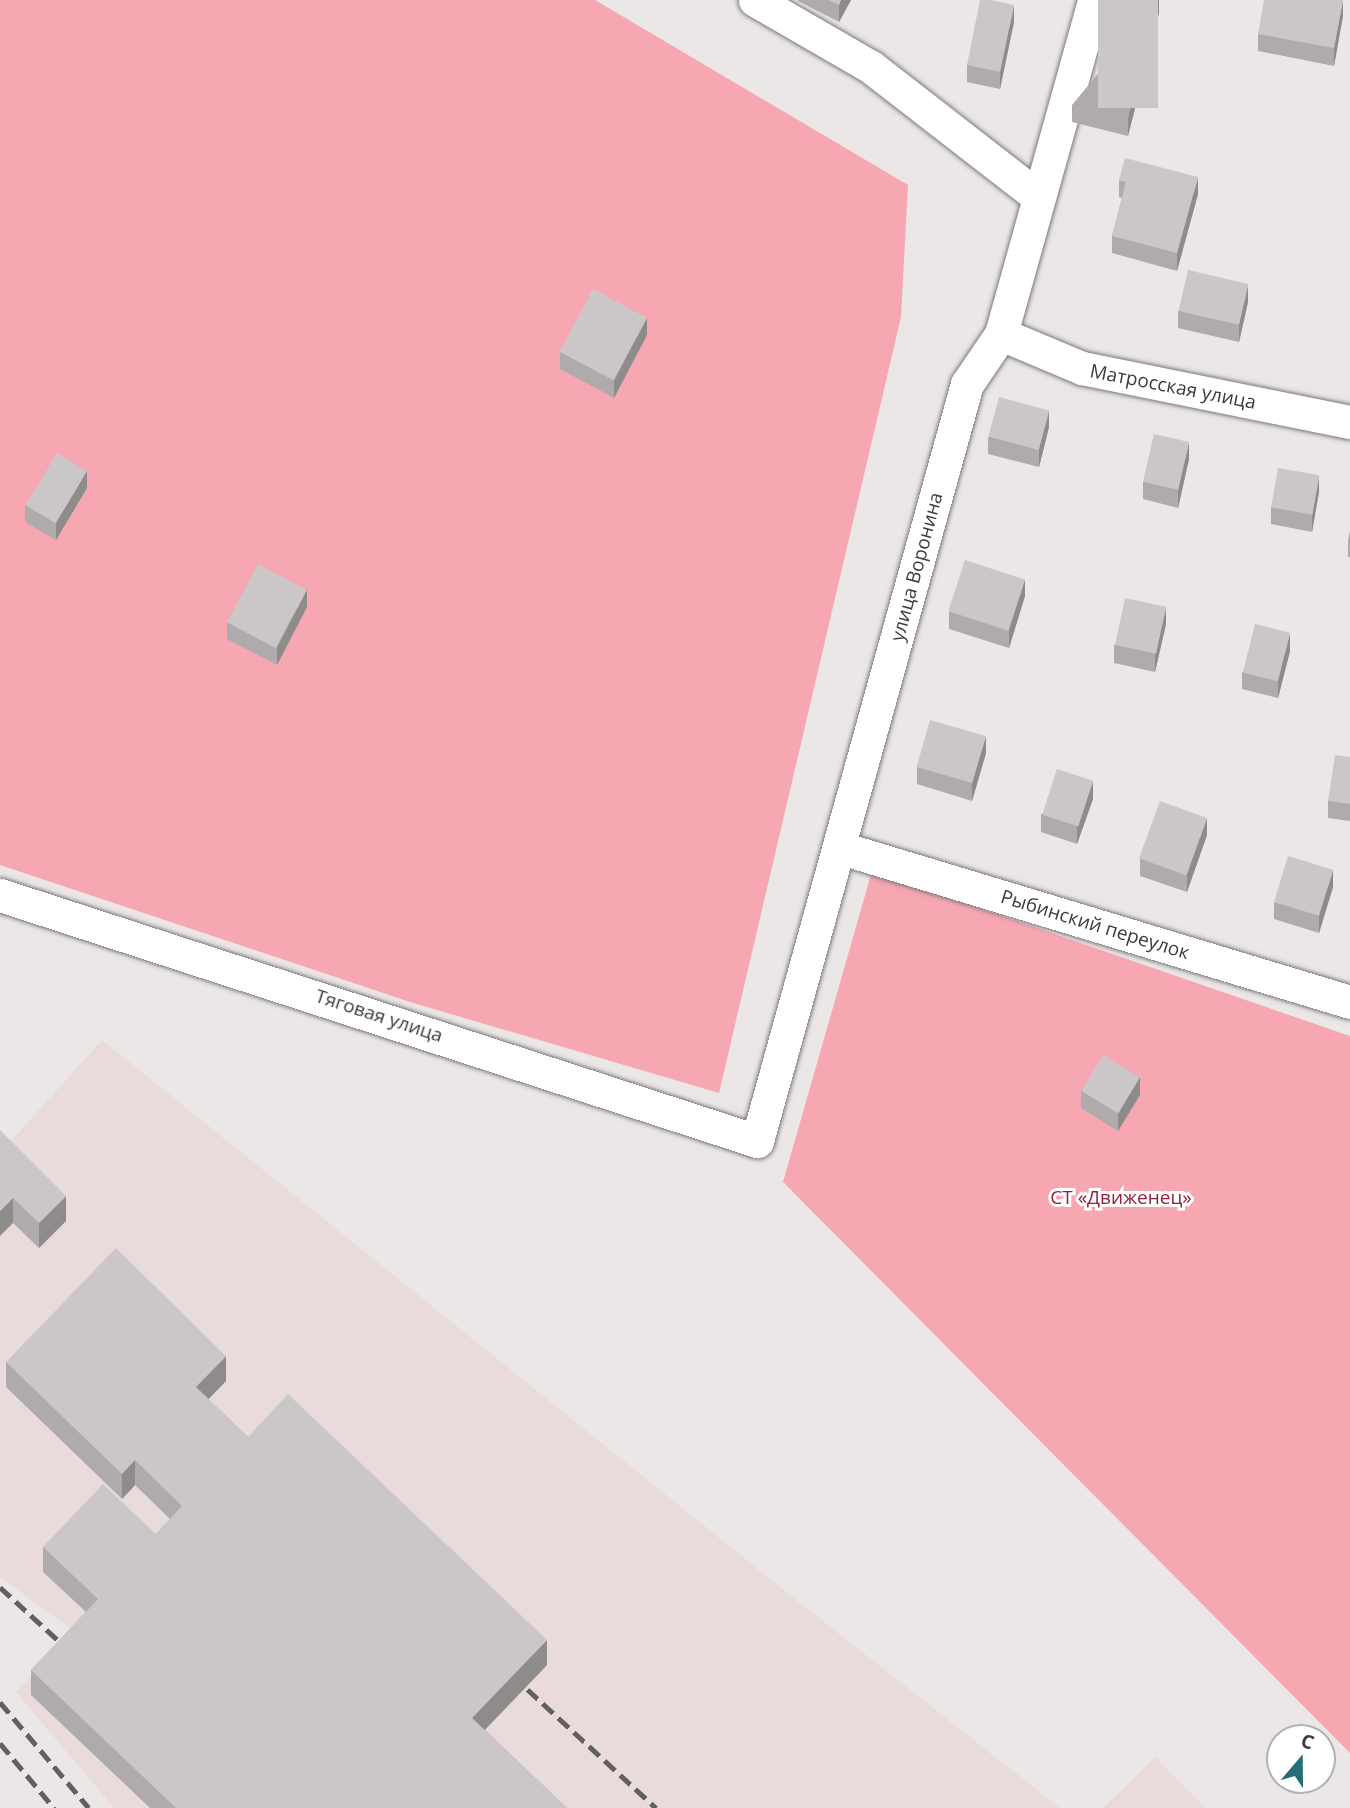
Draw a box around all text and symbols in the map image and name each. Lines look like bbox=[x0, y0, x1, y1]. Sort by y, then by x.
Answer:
street label: Матросская улица bbox=[1088, 360, 1258, 414]
street label: улица Воронина bbox=[886, 490, 948, 644]
street label: Рыбинский переулок bbox=[998, 885, 1192, 965]
street label: Тяговая улица bbox=[312, 985, 446, 1047]
park label: СТ «Движенец» bbox=[1050, 1187, 1192, 1209]
north arrow bbox=[1266, 1724, 1336, 1794]
text: С bbox=[1297, 1727, 1318, 1755]

